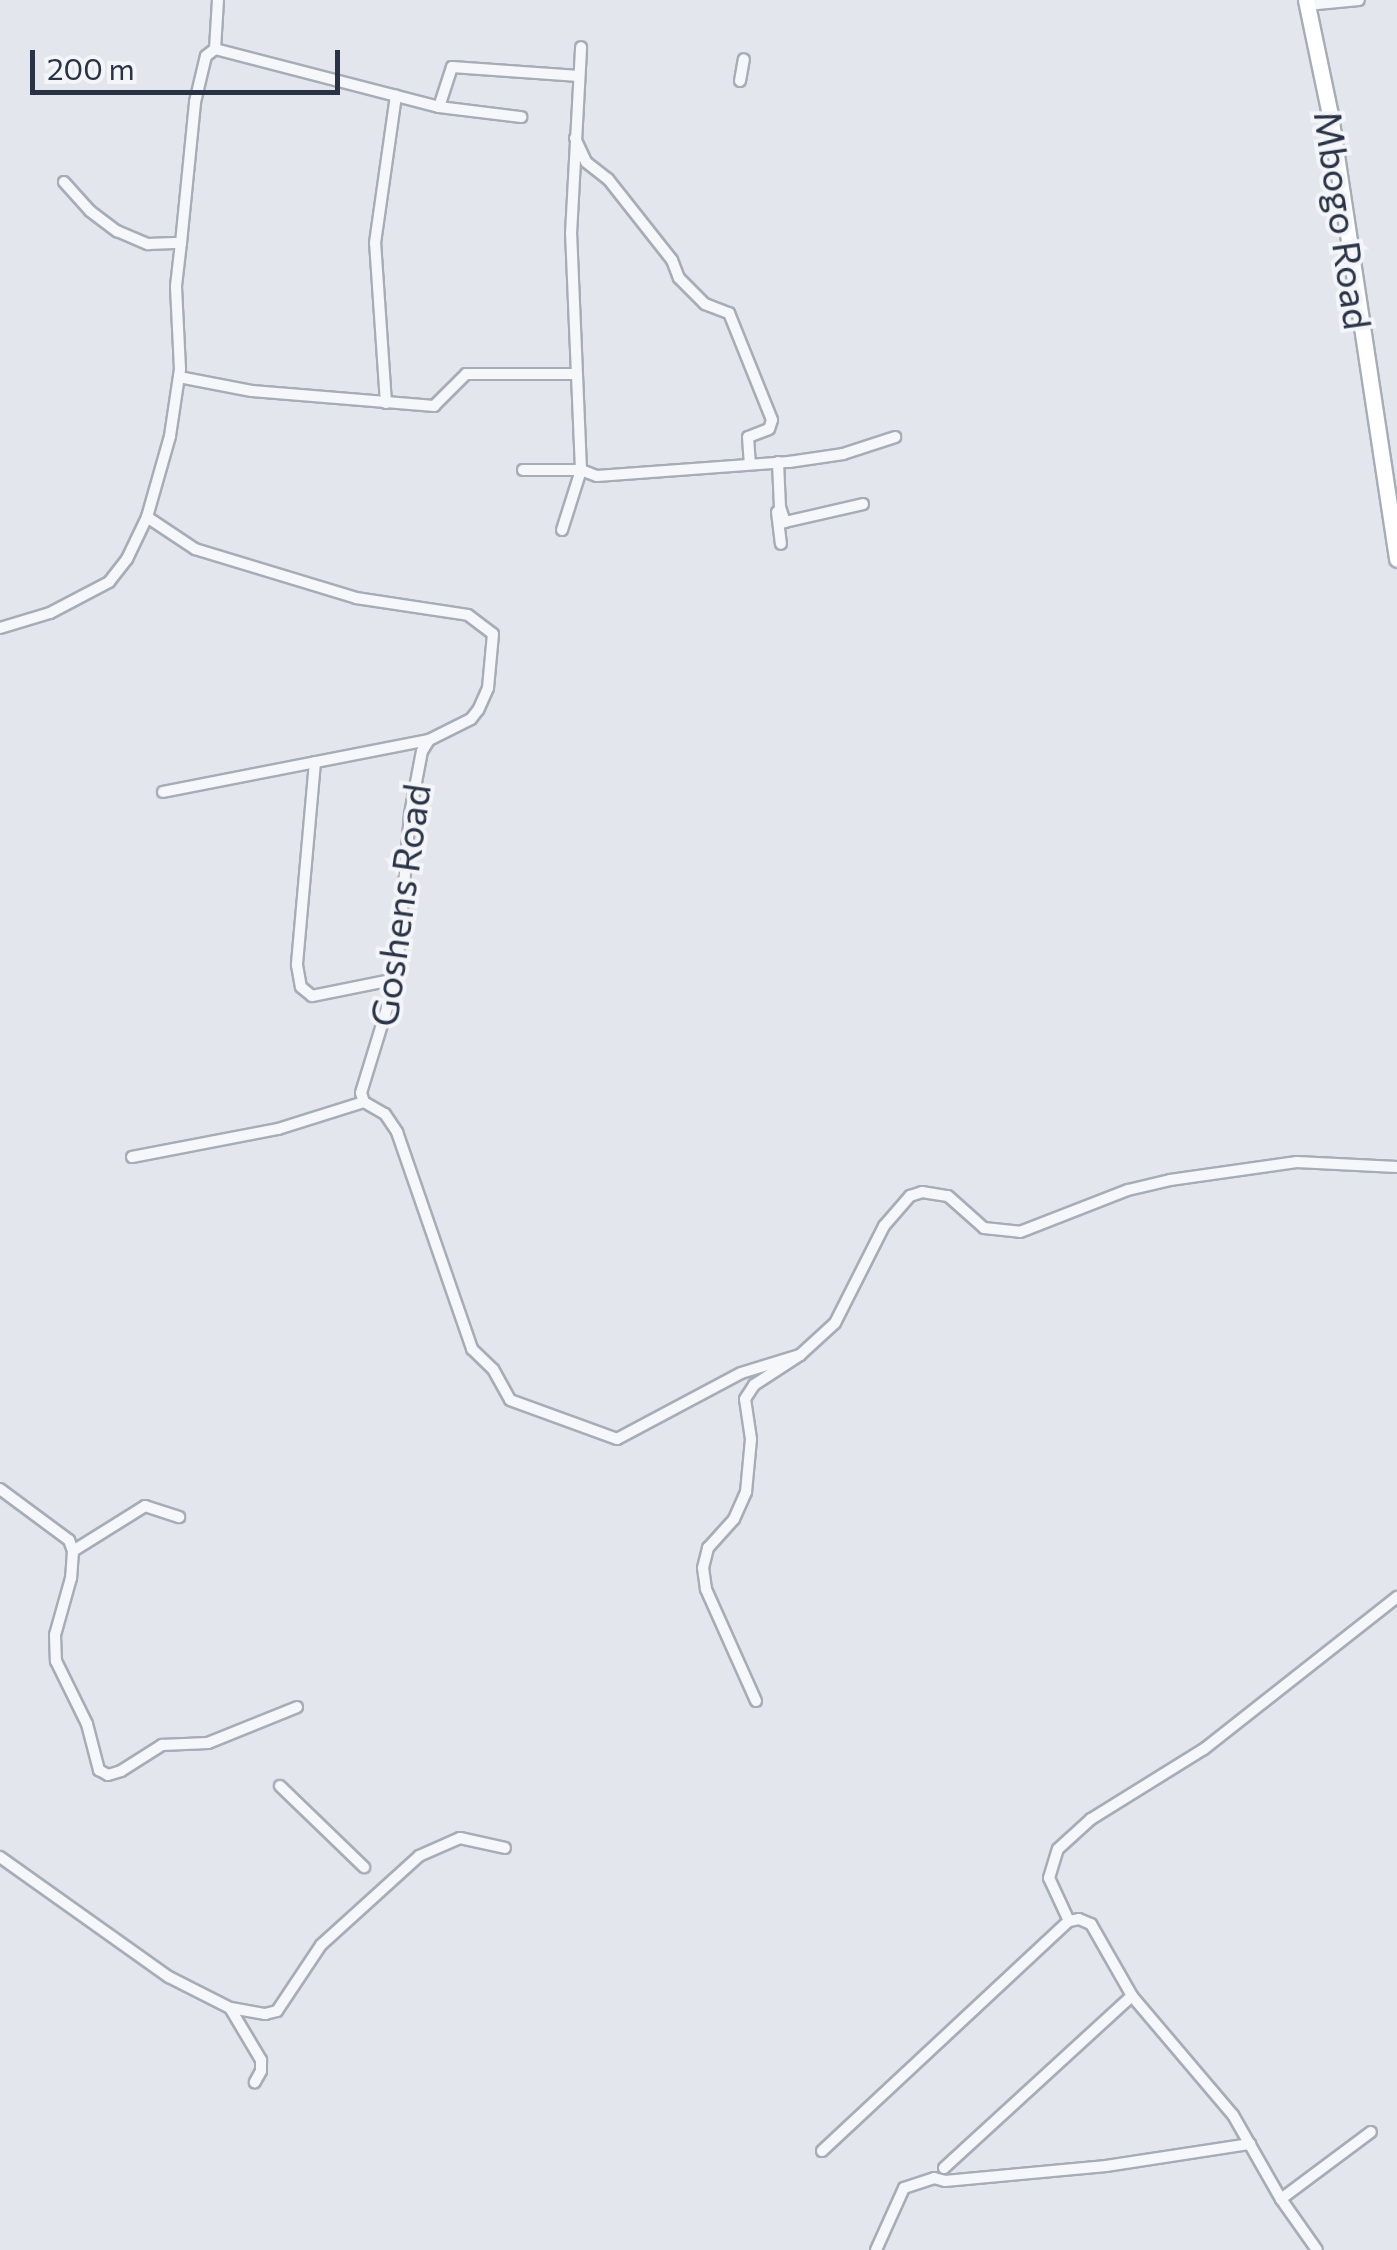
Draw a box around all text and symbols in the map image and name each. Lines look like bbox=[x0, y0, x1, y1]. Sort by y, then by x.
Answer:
scale bar bbox=[35, 30, 345, 92]
text: 200 m bbox=[47, 49, 135, 86]
street label: Mbogo Road bbox=[1306, 108, 1382, 332]
street label: Goshens Road bbox=[359, 781, 439, 1029]

